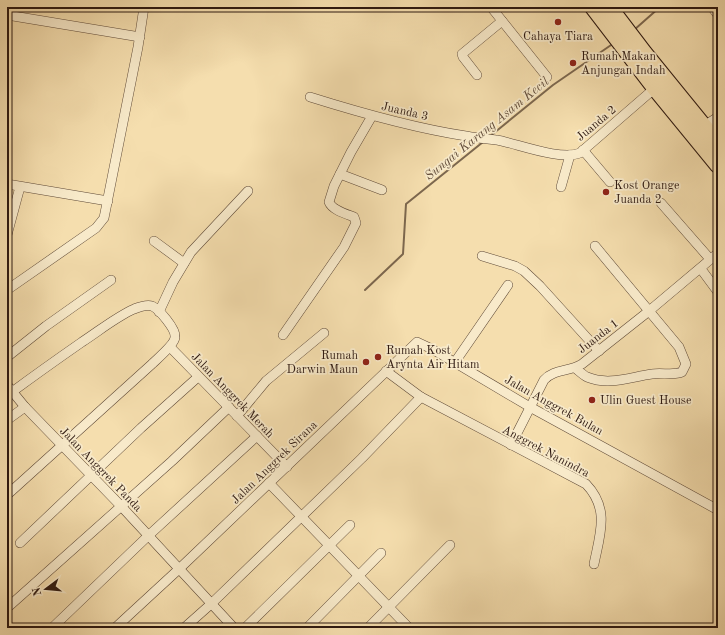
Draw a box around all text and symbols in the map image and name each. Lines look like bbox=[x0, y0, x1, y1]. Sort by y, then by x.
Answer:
marker: Cahaya Tiara bbox=[553, 17, 563, 27]
place label: Cahaya Tiara bbox=[523, 31, 593, 43]
place label: Rumah Makan Anjungan Indah bbox=[581, 51, 666, 77]
marker: Rumah Makan Anjungan Indah bbox=[568, 58, 578, 68]
water label: Sungai Karang Asam Kecil bbox=[422, 75, 552, 183]
street label: Juanda 3 bbox=[380, 101, 429, 123]
street label: Juanda 2 bbox=[574, 104, 619, 144]
place label: Kost Orange Juanda 2 bbox=[614, 180, 680, 206]
marker: Kost Orange Juanda 2 bbox=[601, 187, 611, 197]
street label: Juanda 1 bbox=[576, 317, 621, 356]
place label: Rumah Kost Arynta Air Hitam bbox=[386, 345, 480, 371]
place label: Rumah Darwin Maun bbox=[287, 350, 359, 376]
street label: Jalan Anggrek Merah bbox=[189, 351, 276, 441]
marker: Rumah Kost Arynta Air Hitam bbox=[373, 352, 383, 362]
marker: Rumah Darwin Maun bbox=[361, 357, 371, 367]
street label: Jalan Anggrek Bulan bbox=[502, 374, 605, 438]
marker: Ulin Guest House bbox=[587, 395, 597, 405]
place label: Ulin Guest House bbox=[600, 395, 692, 407]
street label: Jalan Anggrek Sirana bbox=[230, 419, 320, 507]
street label: Anggrek Nanindra bbox=[500, 424, 591, 480]
street label: Jalan Anggrek Panda bbox=[57, 425, 144, 514]
north arrow bbox=[26, 569, 66, 609]
text: N bbox=[31, 585, 44, 597]

